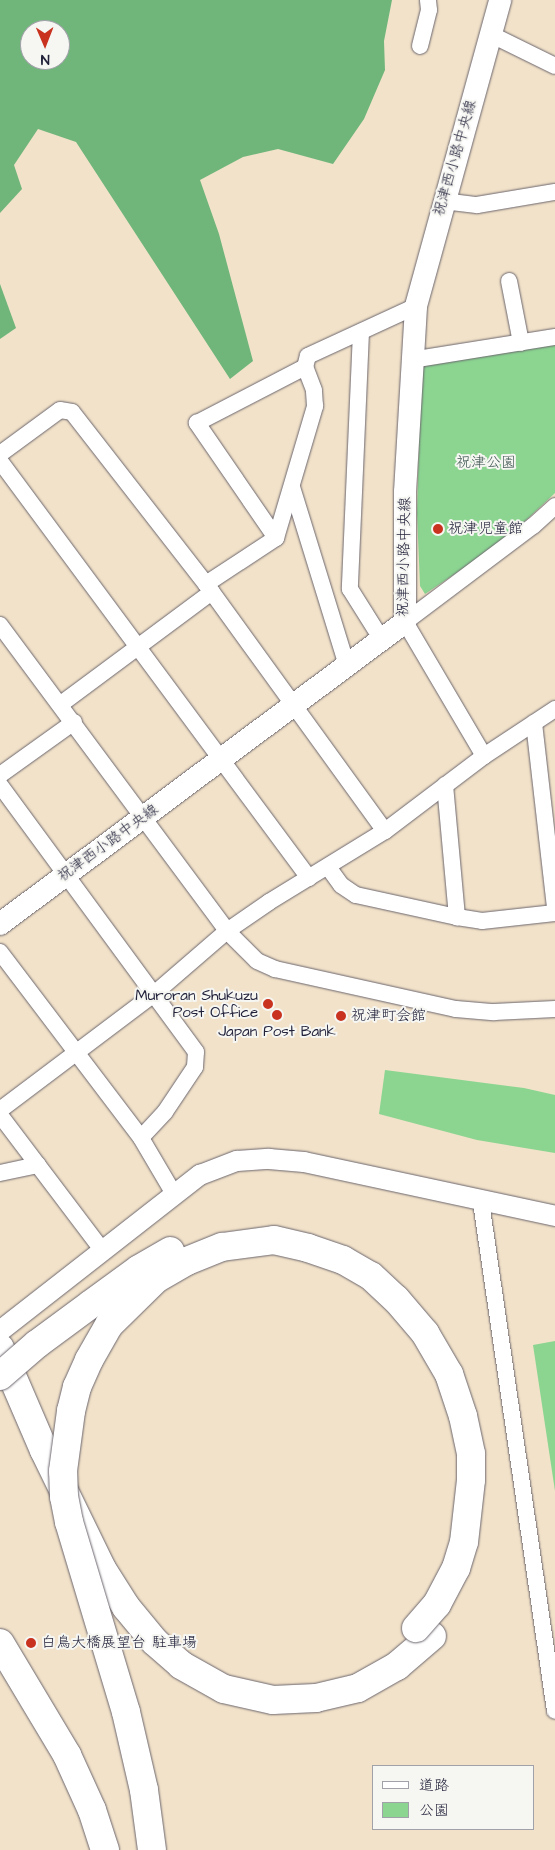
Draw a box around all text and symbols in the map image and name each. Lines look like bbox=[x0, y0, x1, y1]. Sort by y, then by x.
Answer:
north arrow bbox=[20, 20, 70, 70]
text: N bbox=[41, 49, 50, 69]
street label: 祝津西小路中央線 bbox=[430, 98, 480, 218]
park label: 祝津公園 bbox=[456, 454, 516, 472]
street label: 祝津西小路中央線 bbox=[394, 497, 414, 617]
place label: 祝津児童館 bbox=[448, 520, 523, 538]
marker: 祝津児童館 bbox=[432, 523, 444, 535]
street label: 祝津西小路中央線 bbox=[54, 800, 162, 886]
place label: Muroran Shukuzu Post Office bbox=[135, 986, 258, 1021]
marker: Muroran Shukuzu Post Office bbox=[262, 998, 274, 1010]
place label: 祝津町会館 bbox=[351, 1007, 426, 1025]
marker: Japan Post Bank bbox=[271, 1009, 283, 1021]
marker: 祝津町会館 bbox=[335, 1010, 347, 1022]
place label: Japan Post Bank bbox=[218, 1023, 336, 1041]
place label: 白鳥大橋展望台 駐車場 bbox=[41, 1634, 197, 1652]
marker: 白鳥大橋展望台 駐車場 bbox=[25, 1637, 37, 1649]
legend bbox=[372, 1765, 535, 1830]
text: 道路 bbox=[419, 1775, 449, 1796]
text: 公園 bbox=[419, 1800, 449, 1821]

